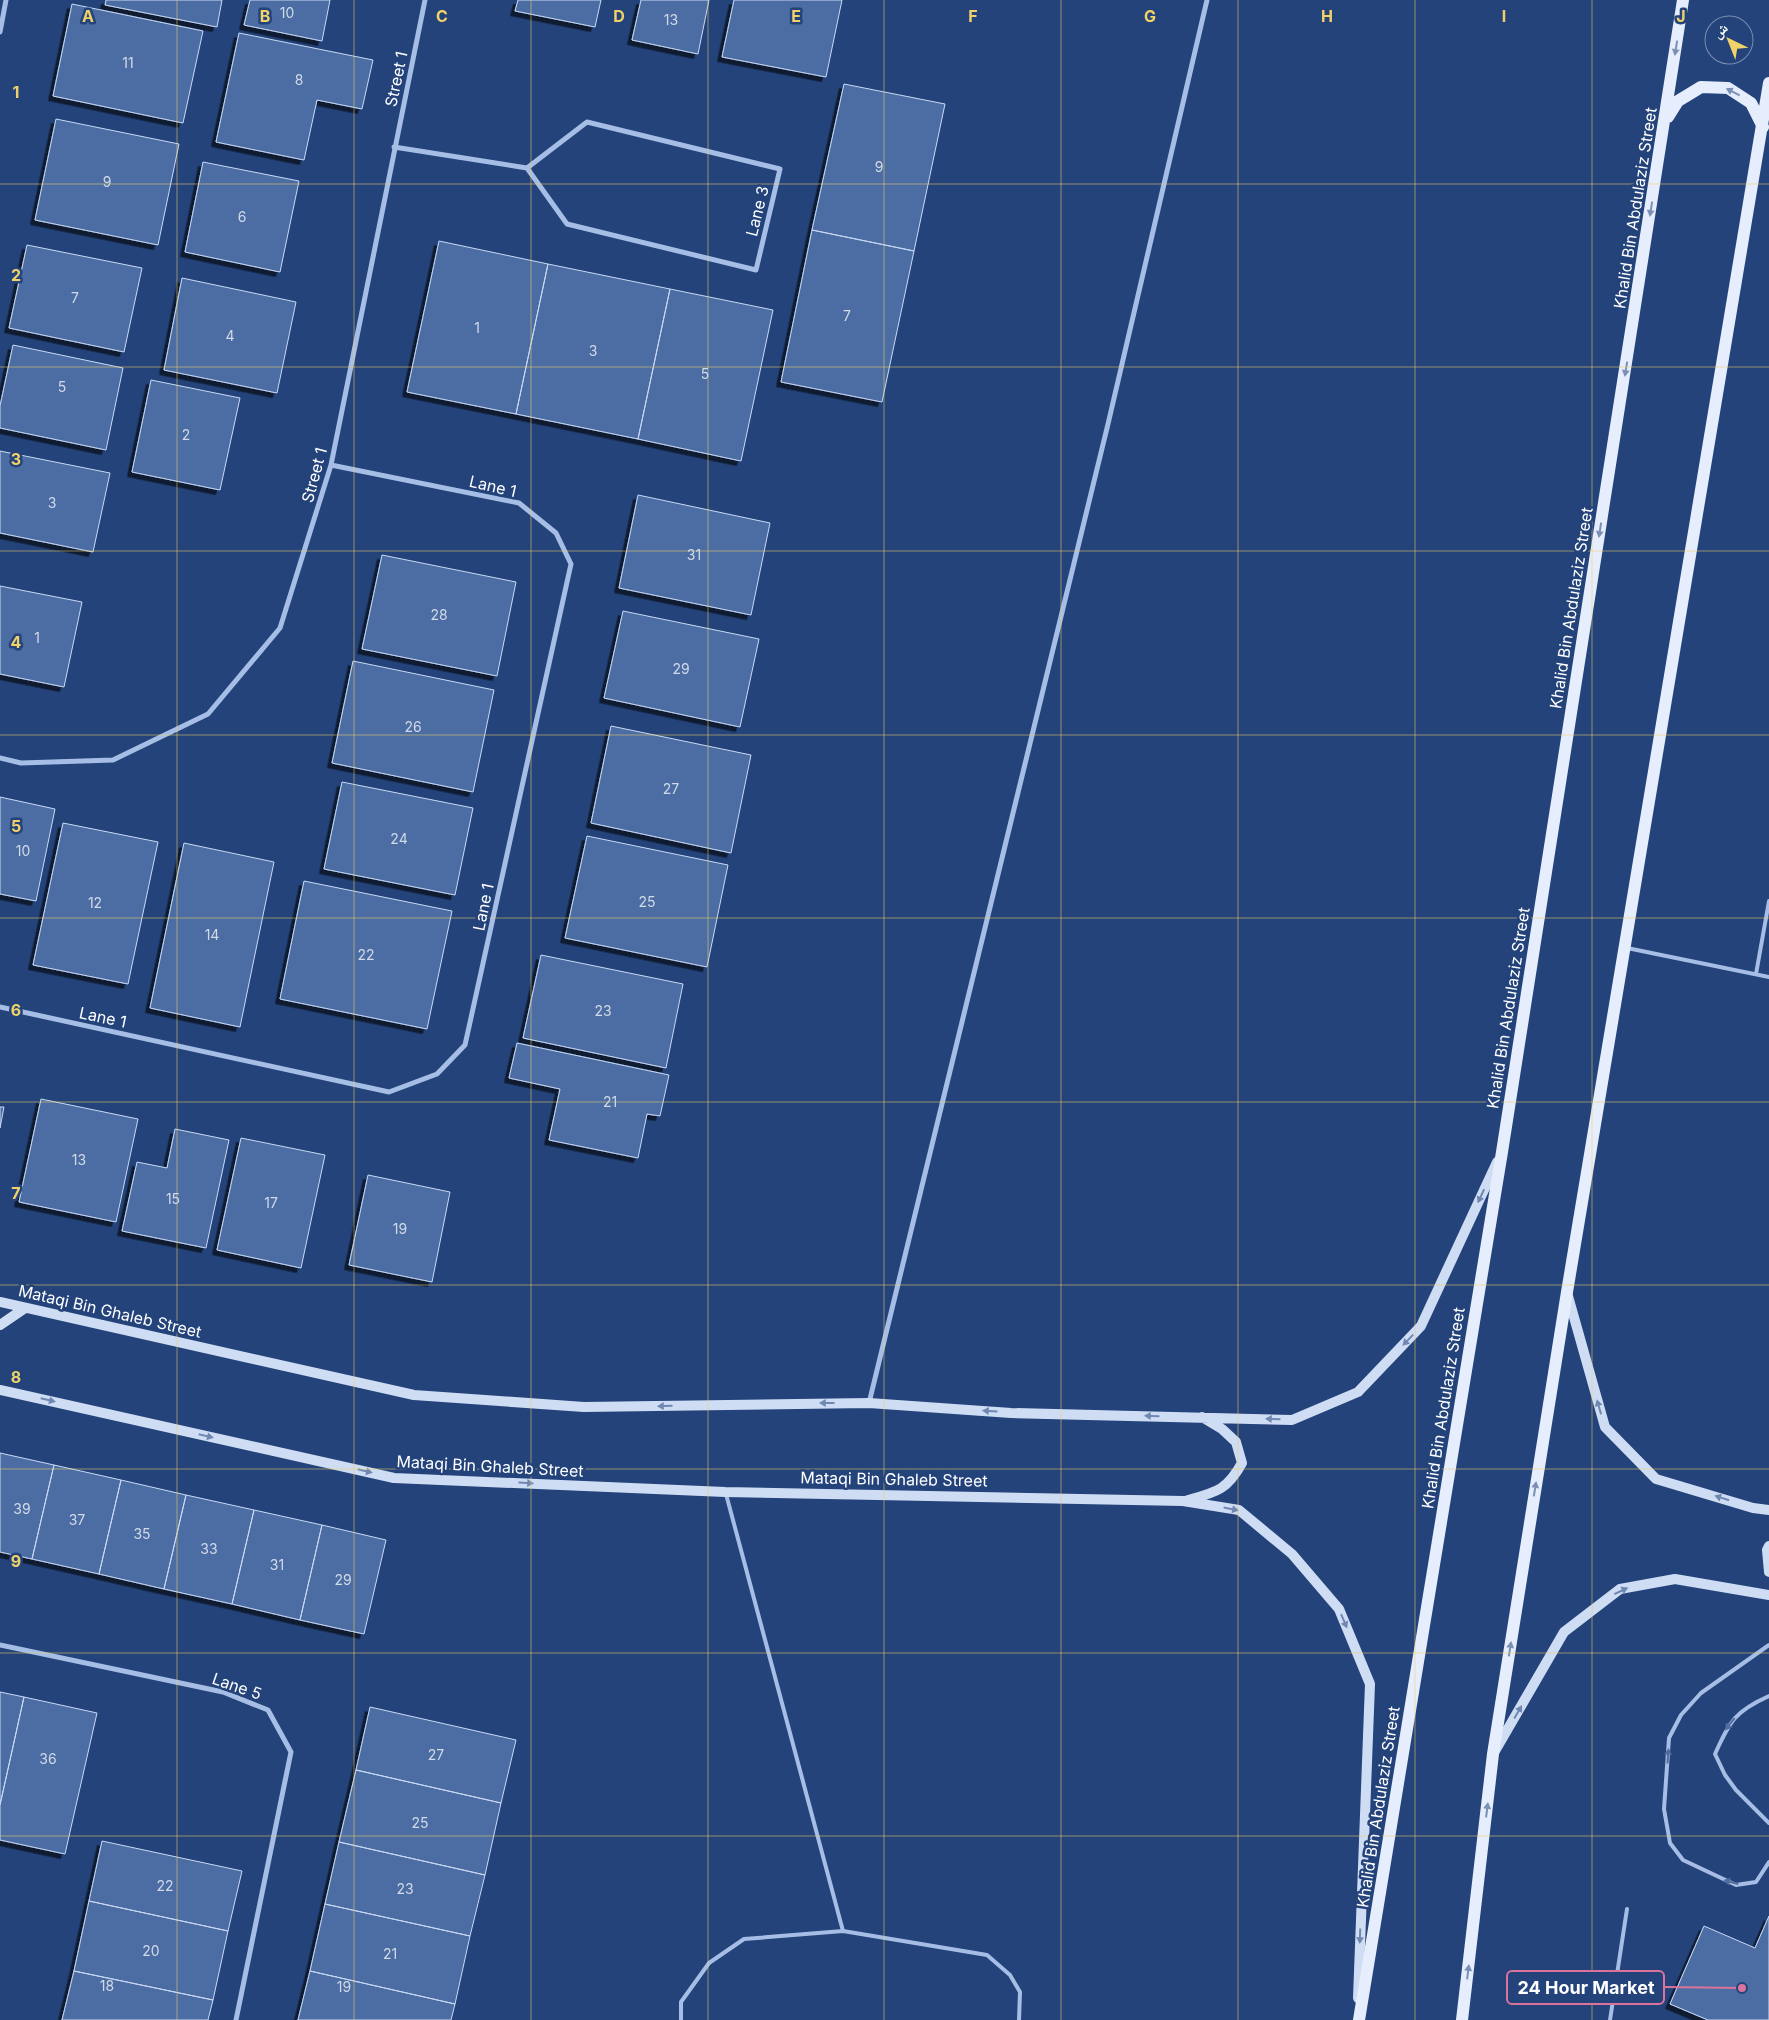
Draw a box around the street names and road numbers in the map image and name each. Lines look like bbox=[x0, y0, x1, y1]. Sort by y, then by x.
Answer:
street label: Street 1 bbox=[380, 49, 412, 109]
street label: Khalid Bin Abdulaziz Street bbox=[1609, 106, 1661, 310]
street label: Lane 3 bbox=[741, 184, 773, 238]
street label: Street 1 bbox=[297, 445, 331, 505]
street label: Lane 1 bbox=[467, 471, 519, 501]
street label: Khalid Bin Abdulaziz Street bbox=[1545, 506, 1597, 710]
street label: Lane 1 bbox=[468, 882, 498, 932]
street label: Khalid Bin Abdulaziz Street bbox=[1482, 906, 1534, 1110]
street label: Lane 1 bbox=[78, 1002, 128, 1032]
street label: Mataqi Bin Ghaleb Street bbox=[17, 1280, 203, 1342]
street label: Khalid Bin Abdulaziz Street bbox=[1417, 1306, 1469, 1510]
street label: Mataqi Bin Ghaleb Street bbox=[396, 1451, 584, 1481]
street label: Mataqi Bin Ghaleb Street bbox=[800, 1467, 988, 1491]
street label: Lane 5 bbox=[210, 1668, 264, 1704]
street label: Khalid Bin Abdulaziz Street bbox=[1352, 1705, 1404, 1909]

